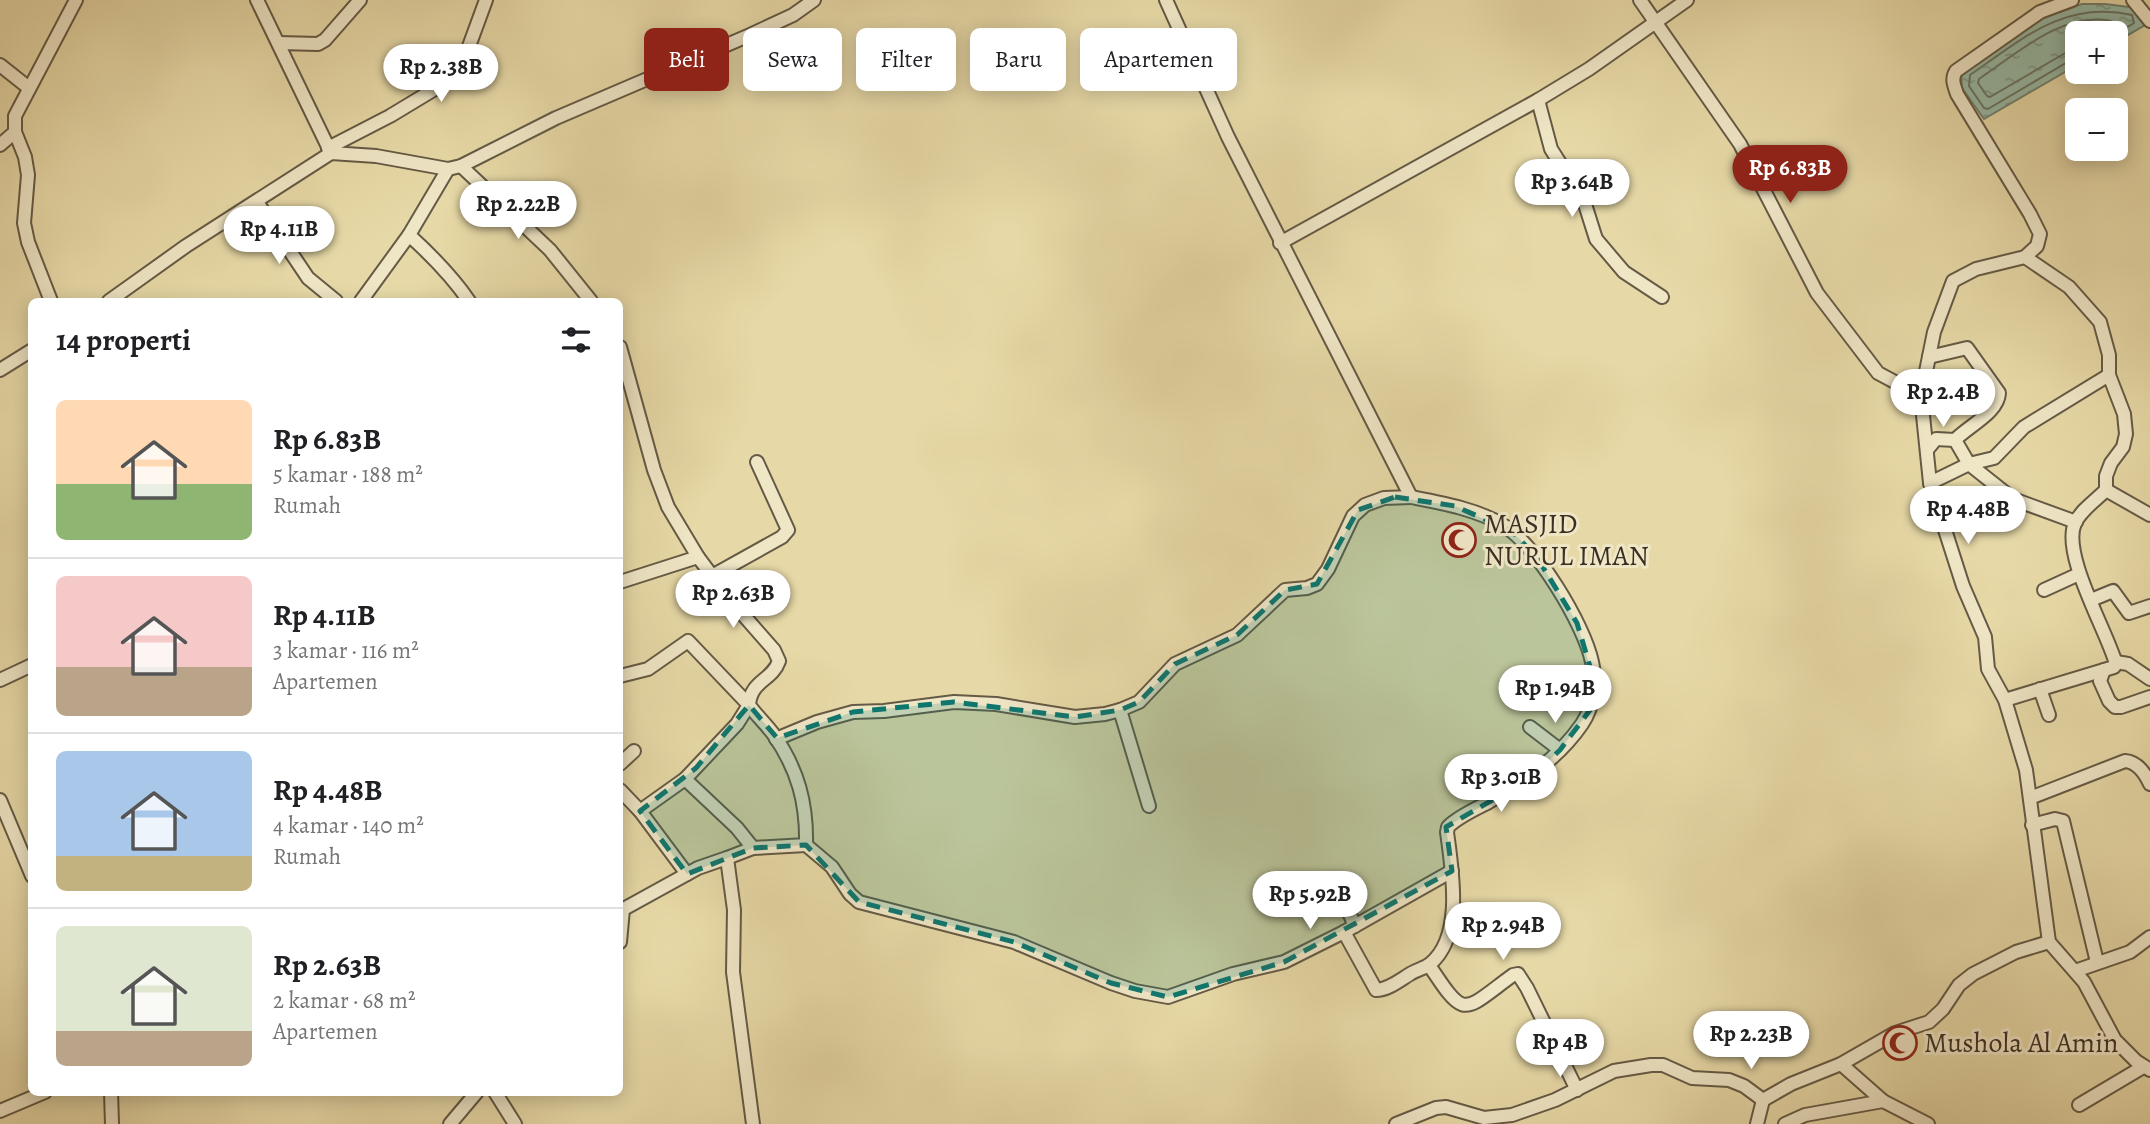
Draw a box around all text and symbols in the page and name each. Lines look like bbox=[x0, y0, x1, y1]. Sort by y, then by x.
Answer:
map controls bbox=[2065, 21, 2128, 161]
button: + bbox=[2065, 21, 2128, 84]
chip: Beli bbox=[644, 28, 729, 91]
chip: Sewa bbox=[743, 28, 842, 91]
chip: Filter bbox=[856, 28, 956, 91]
chip: Baru bbox=[970, 28, 1066, 91]
chip: Apartemen bbox=[1080, 28, 1237, 91]
pin: Rp 2.38B bbox=[369, 44, 513, 104]
text: Rp 2.38B bbox=[399, 51, 483, 82]
button: − bbox=[2065, 98, 2128, 161]
pin: Rp 6.83B bbox=[1718, 146, 1862, 205]
text: Rp 6.83B bbox=[1748, 152, 1832, 183]
pin: Rp 3.64B bbox=[1500, 160, 1644, 219]
text: Rp 3.64B bbox=[1531, 166, 1613, 197]
pin: Rp 2.22B bbox=[446, 182, 590, 241]
text: Rp 2.22B bbox=[476, 188, 560, 219]
pin: Rp 4.11B bbox=[207, 206, 351, 266]
text: Rp 4.11B bbox=[240, 213, 318, 244]
text: 14 properti bbox=[56, 320, 191, 360]
icon: filters bbox=[557, 321, 595, 359]
pin: Rp 2.4B bbox=[1878, 370, 2008, 429]
text: Rp 2.4B bbox=[1906, 376, 1980, 407]
text: Rp 6.83B bbox=[273, 419, 381, 459]
icon: home bbox=[112, 428, 196, 512]
text: 5 kamar · 188 m² bbox=[273, 459, 423, 490]
pin: Rp 4.48B bbox=[1896, 486, 2040, 546]
text: Rumah bbox=[273, 490, 341, 521]
text: Rp 4.48B bbox=[1926, 493, 2010, 524]
place label: MASJID NURUL IMAN bbox=[1484, 505, 1649, 575]
mosque icon: MASJID NURUL IMAN bbox=[1440, 521, 1478, 559]
pin: Rp 2.63B bbox=[661, 570, 805, 630]
text: Rp 2.63B bbox=[691, 577, 775, 608]
text: Rp 4.11B bbox=[273, 595, 376, 635]
icon: home bbox=[112, 604, 196, 688]
text: 3 kamar · 116 m² bbox=[273, 635, 419, 666]
text: Apartemen bbox=[273, 666, 378, 697]
pin: Rp 1.94B bbox=[1483, 666, 1627, 725]
text: Rp 1.94B bbox=[1514, 672, 1596, 703]
pin: Rp 3.01B bbox=[1429, 754, 1573, 814]
text: Rp 3.01B bbox=[1460, 761, 1542, 792]
text: Rp 4.48B bbox=[273, 770, 383, 810]
icon: home bbox=[112, 779, 196, 863]
text: 4 kamar · 140 m² bbox=[273, 810, 424, 841]
text: Rumah bbox=[273, 841, 341, 872]
pin: Rp 5.92B bbox=[1238, 872, 1382, 931]
text: Rp 5.92B bbox=[1269, 878, 1351, 909]
pin: Rp 2.94B bbox=[1431, 902, 1575, 962]
text: Rp 2.94B bbox=[1461, 909, 1545, 940]
text: Rp 2.63B bbox=[273, 945, 381, 985]
icon: home bbox=[112, 954, 196, 1038]
text: 2 kamar · 68 m² bbox=[273, 985, 416, 1016]
pin: Rp 2.23B bbox=[1679, 1012, 1823, 1071]
text: Apartemen bbox=[273, 1016, 378, 1047]
text: Rp 2.23B bbox=[1709, 1018, 1793, 1049]
pin: Rp 4B bbox=[1511, 1020, 1609, 1079]
mosque icon: Mushola Al Amin bbox=[1881, 1024, 1919, 1062]
place label: Mushola Al Amin bbox=[1924, 1024, 2118, 1062]
text: Rp 4B bbox=[1532, 1026, 1588, 1057]

